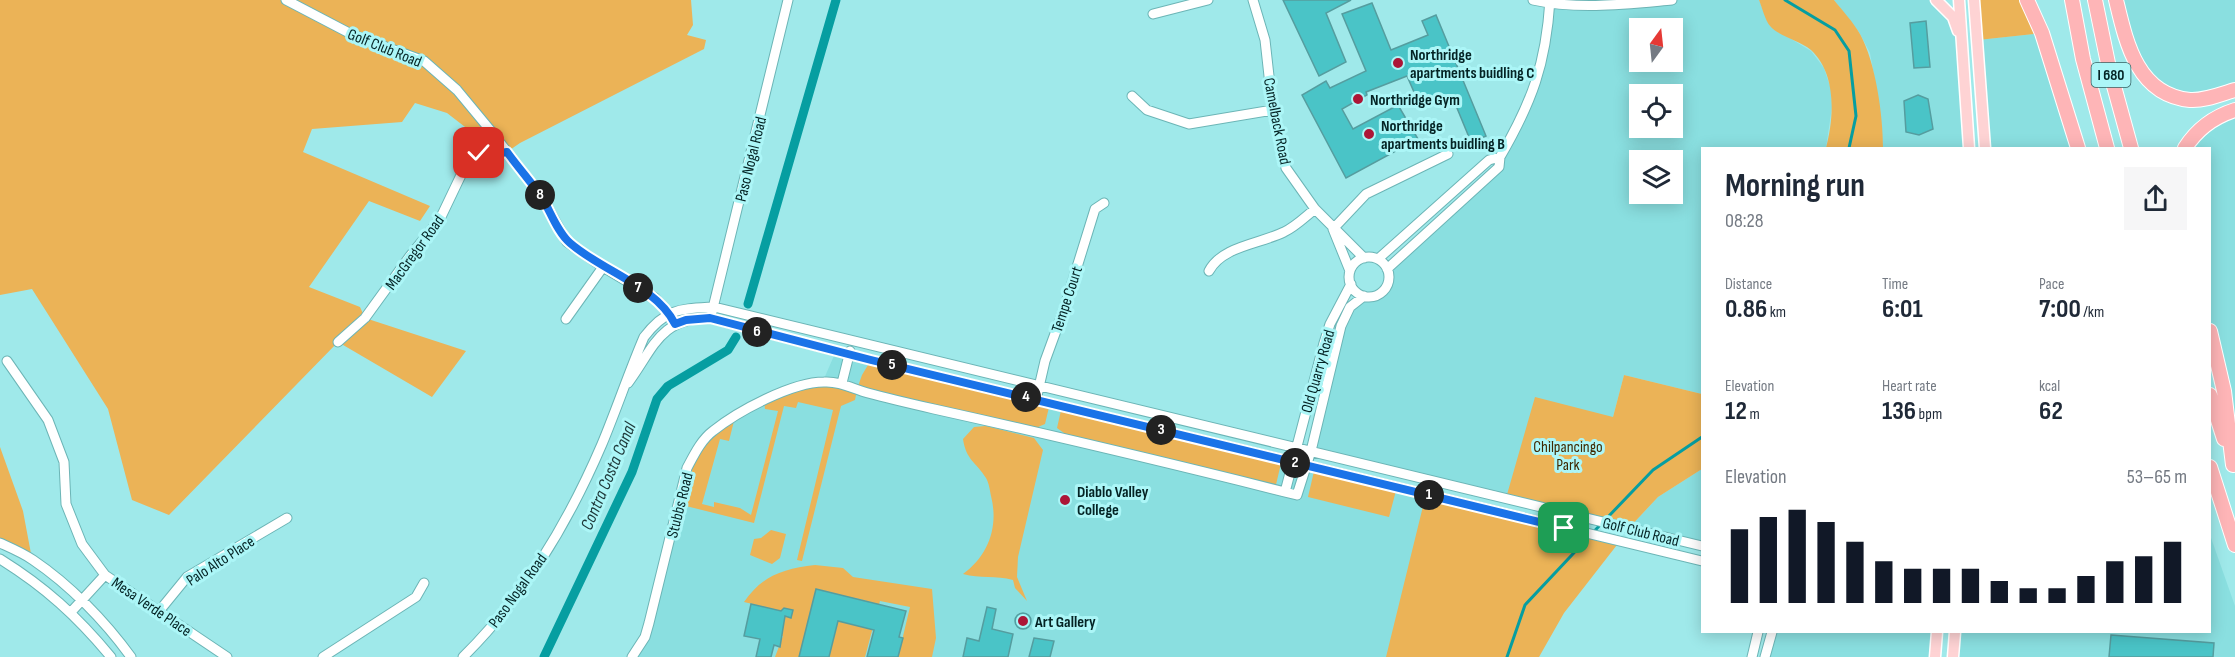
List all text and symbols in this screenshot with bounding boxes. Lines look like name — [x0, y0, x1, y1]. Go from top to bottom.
north arrow — [1629, 18, 1683, 72]
map controls — [1629, 18, 1683, 204]
street label: Golf Club Road — [345, 25, 424, 72]
place label: Northridge apartments buidling C — [1410, 46, 1534, 83]
marker: Northridge apartments buidling C — [1391, 56, 1405, 70]
road number: I 680 — [2092, 63, 2130, 87]
street label: Camelback Road — [1259, 76, 1294, 166]
button: locate — [1629, 84, 1683, 138]
place label: Northridge Gym — [1370, 91, 1460, 110]
marker: Northridge Gym — [1351, 92, 1365, 106]
street label: Paso Nogal Road — [732, 115, 771, 204]
place label: Northridge apartments buidling B — [1381, 117, 1505, 154]
pin — [453, 127, 504, 178]
marker: Northridge apartments buidling B — [1362, 127, 1376, 141]
icon: check — [462, 136, 495, 169]
button: layers — [1629, 150, 1683, 204]
text: Morning run — [1725, 166, 1865, 206]
button: share — [2124, 167, 2187, 230]
pin: 8 — [525, 180, 555, 210]
text: 8 — [536, 185, 544, 204]
text: 08:28 — [1725, 209, 1763, 233]
street label: MacGregor Road — [382, 212, 449, 294]
street label: Tempe Court — [1048, 264, 1087, 335]
pin: 7 — [623, 273, 653, 303]
text: Distance — [1725, 275, 1772, 294]
text: Time — [1882, 275, 1908, 294]
text: Pace — [2039, 275, 2064, 294]
text: 7 — [635, 278, 641, 297]
text: 0.86 — [1725, 294, 1767, 325]
text: 6:01 — [1882, 294, 1923, 325]
text: 7:00 — [2039, 294, 2081, 325]
text: km — [1767, 303, 1786, 322]
text: /km — [2081, 303, 2104, 322]
pin: 6 — [742, 317, 772, 347]
text: 6 — [753, 322, 761, 341]
street label: Old Quarry Road — [1298, 328, 1339, 415]
pin: 5 — [877, 350, 907, 380]
text: 5 — [888, 355, 896, 374]
text: Elevation — [1725, 377, 1774, 396]
text: Heart rate — [1882, 377, 1937, 396]
text: kcal — [2039, 377, 2060, 396]
pin: 4 — [1011, 382, 1041, 412]
text: 4 — [1022, 387, 1030, 406]
text: 12 — [1725, 396, 1747, 427]
text: 136 — [1882, 396, 1916, 427]
text: 62 — [2039, 396, 2063, 427]
text: m — [1747, 405, 1760, 424]
text: bpm — [1916, 405, 1942, 424]
pin: 3 — [1146, 415, 1176, 445]
water label: Contra Costa Canal — [576, 419, 641, 533]
text: 3 — [1157, 420, 1165, 439]
park label: Chilpancingo Park — [1533, 438, 1603, 475]
pin: 2 — [1280, 448, 1310, 478]
text: 2 — [1291, 453, 1299, 472]
text: Elevation — [1725, 465, 1787, 489]
text: 53–65 m — [2127, 465, 2187, 489]
street label: Stubbs Road — [663, 471, 698, 540]
pin: 1 — [1414, 480, 1444, 510]
place label: Diablo Valley College — [1077, 483, 1149, 520]
text: 1 — [1426, 485, 1432, 504]
marker: Diablo Valley College — [1058, 493, 1072, 507]
pin — [1538, 502, 1589, 553]
icon: arrive — [1547, 511, 1580, 544]
street label: Golf Club Road — [1600, 514, 1681, 551]
street label: Palo Alto Place — [183, 532, 258, 590]
street label: Paso Nogal Road — [485, 550, 551, 632]
street label: Mesa Verde Place — [108, 574, 195, 641]
place label: Art Gallery — [1034, 613, 1096, 632]
marker: Art Gallery — [1016, 614, 1030, 628]

